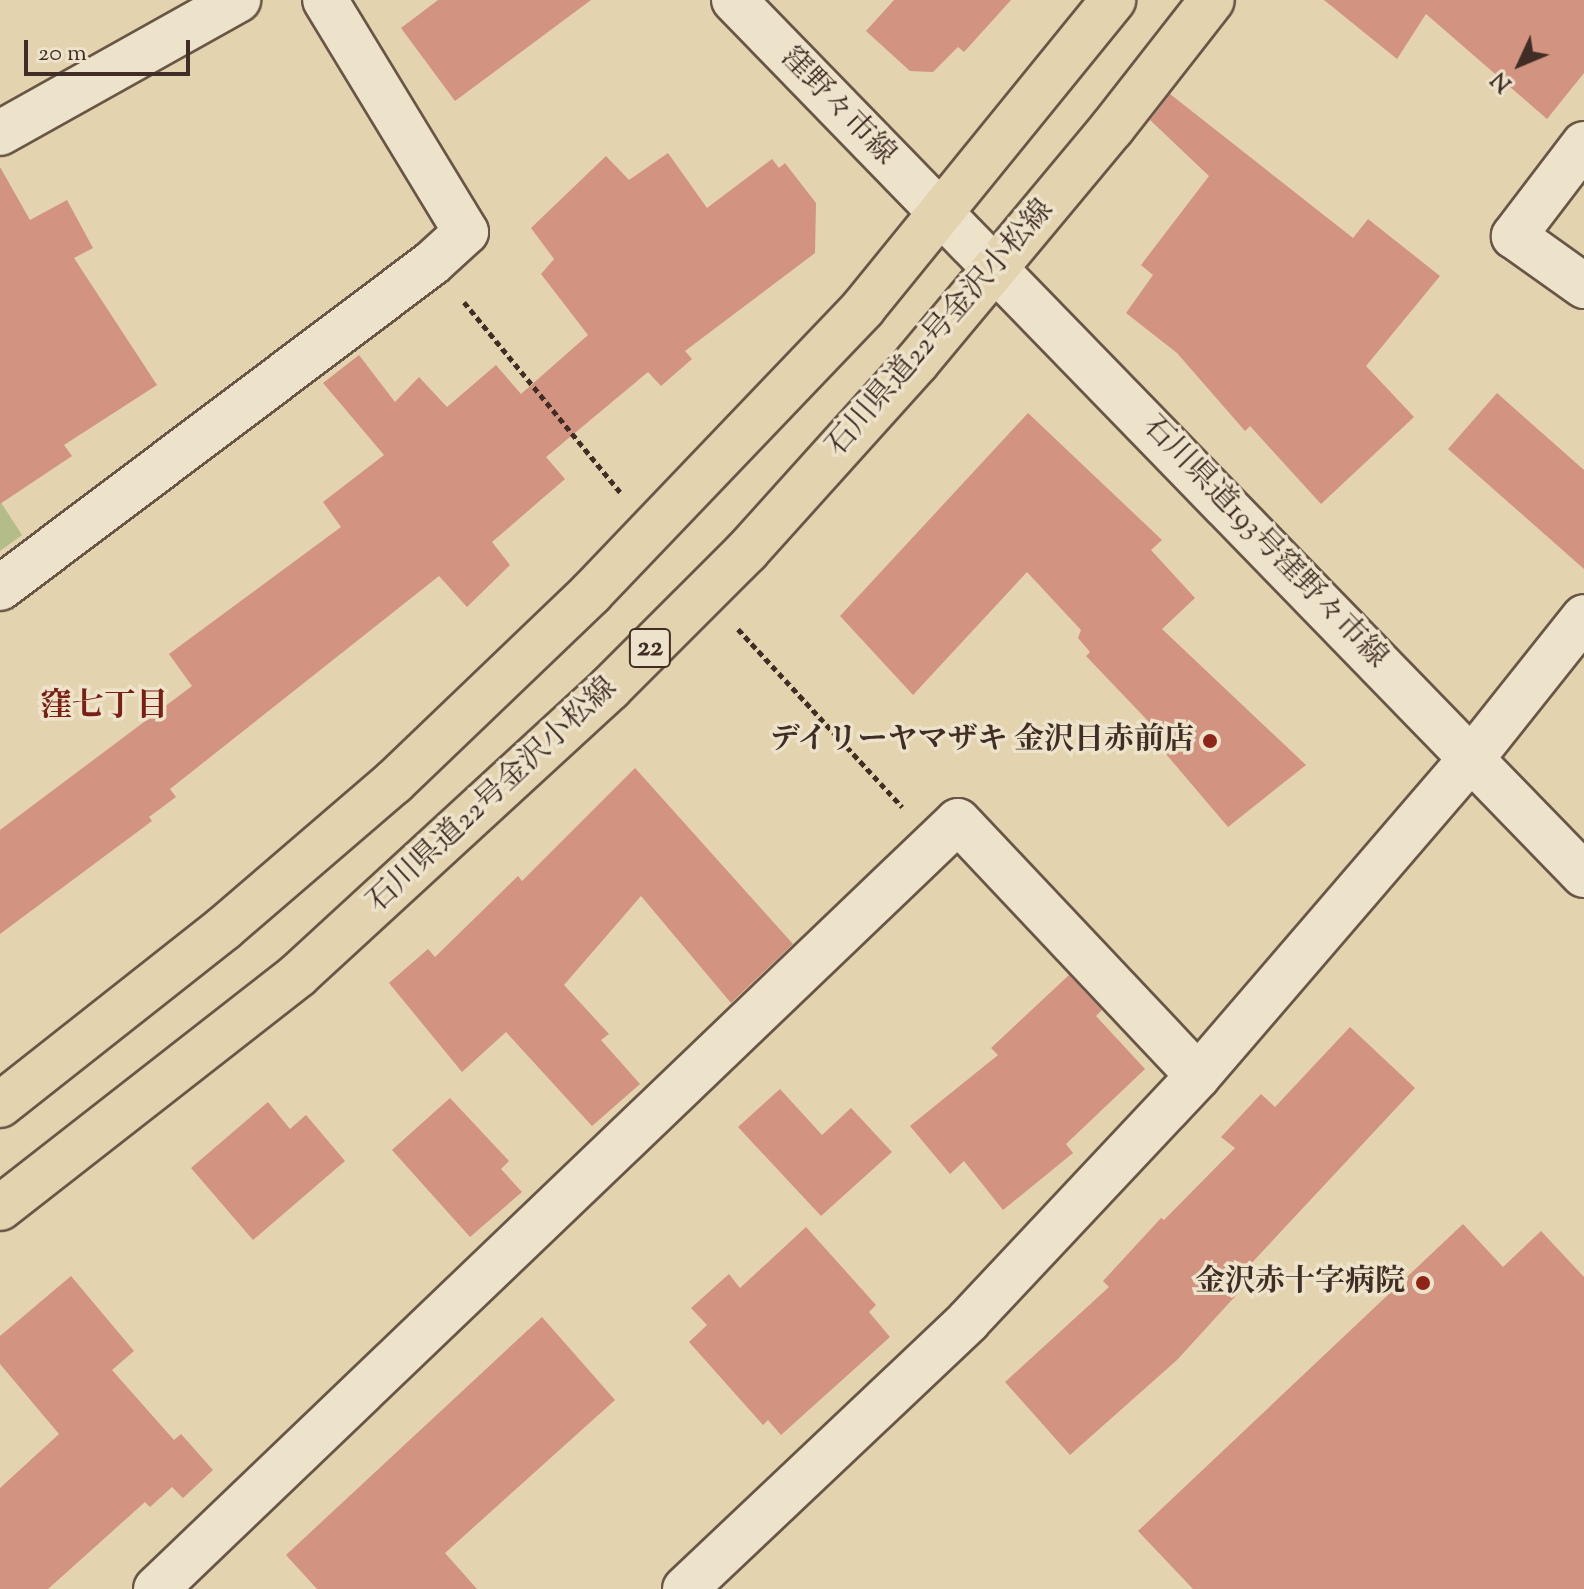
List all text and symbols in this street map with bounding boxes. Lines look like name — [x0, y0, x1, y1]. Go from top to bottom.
scale bar — [28, 24, 194, 74]
north arrow — [1480, 24, 1560, 104]
text: 20 m — [38, 37, 87, 71]
street label: 窪野々市線 — [772, 41, 902, 173]
text: N — [1485, 63, 1520, 98]
street label: 石川県道22号金沢小松線 — [820, 193, 1062, 465]
street label: 石川県道193号窪野々市線 — [1134, 409, 1394, 677]
road number: 22 — [628, 624, 672, 672]
street label: 石川県道22号金沢小松線 — [361, 671, 625, 921]
district label: 窪七丁目 — [40, 688, 168, 726]
place label: デイリーヤマザキ 金沢日赤前店 — [768, 723, 1194, 759]
marker: デイリーヤマザキ 金沢日赤前店 — [1201, 732, 1219, 750]
place label: 金沢赤十字病院 — [1195, 1265, 1405, 1301]
marker: 金沢赤十字病院 — [1412, 1272, 1434, 1294]

